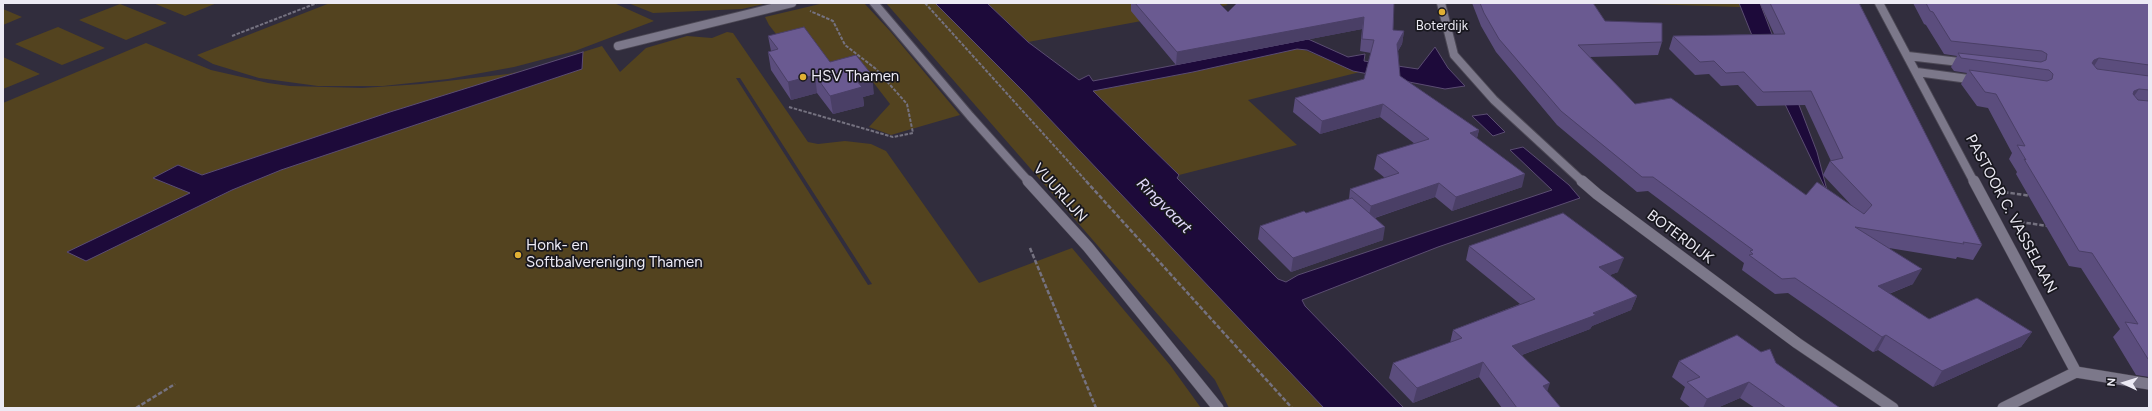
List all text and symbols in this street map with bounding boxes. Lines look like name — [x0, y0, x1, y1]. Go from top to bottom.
marker: Boterdijk — [1437, 7, 1447, 17]
place label: Boterdijk — [1416, 18, 1468, 34]
place label: HSV Thamen — [811, 68, 899, 86]
marker: HSV Thamen — [798, 72, 808, 82]
street label: PASTOOR C. VASSELAAN — [1961, 132, 2061, 296]
street label: VUURLIJN — [1029, 160, 1091, 226]
water label: Ringvaart — [1132, 174, 1196, 238]
street label: BOTERDIJK — [1643, 206, 1717, 268]
place label: Honk- en Softbalvereniging Thamen — [526, 237, 703, 272]
marker: Honk- en Softbalvereniging Thamen — [513, 250, 523, 260]
north arrow — [2104, 363, 2144, 403]
text: N — [2105, 377, 2118, 387]

